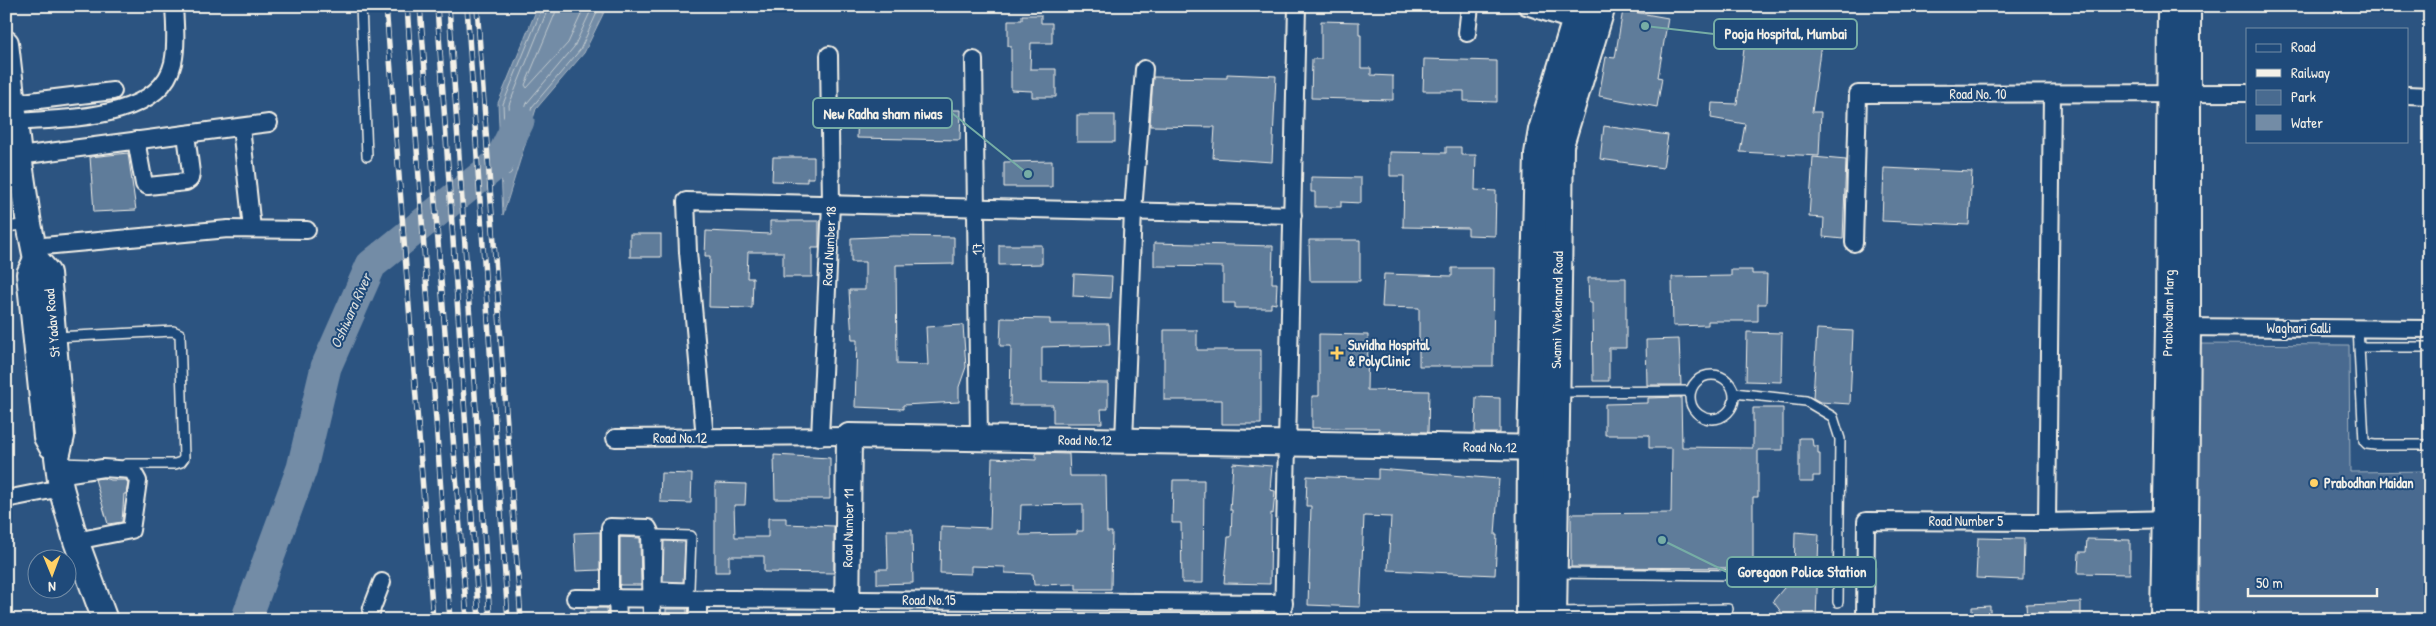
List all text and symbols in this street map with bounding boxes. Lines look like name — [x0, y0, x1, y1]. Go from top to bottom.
callout: Pooja Hospital, Mumbai — [1714, 19, 1857, 49]
text: Pooja Hospital, Mumbai — [1725, 23, 1847, 45]
legend — [2246, 28, 2408, 142]
text: Road — [2291, 36, 2316, 57]
text: Railway — [2291, 62, 2330, 83]
street label: Road No. 10 — [1950, 84, 2006, 103]
text: Park — [2291, 86, 2316, 107]
callout: New Radha sham niwas — [813, 98, 952, 128]
text: New Radha sham niwas — [824, 103, 943, 124]
text: Water — [2291, 112, 2323, 133]
street label: Road Number 18 — [817, 206, 840, 286]
street label: 17 — [967, 243, 986, 255]
street label: Swami Vivekanand Road — [1546, 251, 1567, 369]
water label: Oshiwara River — [325, 268, 377, 351]
street label: Prabhodhan Marg — [2157, 269, 2179, 357]
street label: St Yadav Road — [39, 287, 64, 358]
street label: Waghari Galli — [2267, 318, 2331, 338]
place label: Suvidha Hospital & PolyClinic — [1348, 335, 1430, 372]
marker: Suvidha Hospital & PolyClinic — [1330, 346, 1344, 360]
street label: Road No.12 — [653, 428, 707, 447]
street label: Road No.12 — [1058, 430, 1113, 449]
street label: Road No.12 — [1463, 437, 1518, 456]
place label: Prabodhan Maidan — [2324, 473, 2414, 492]
marker: Prabodhan Maidan — [2308, 477, 2320, 489]
street label: Road Number 11 — [837, 488, 858, 568]
street label: Road Number 5 — [1929, 511, 2003, 530]
north arrow — [28, 548, 78, 598]
callout: Goregaon Police Station — [1727, 557, 1876, 587]
text: Goregaon Police Station — [1738, 561, 1867, 583]
scale bar — [2248, 566, 2377, 598]
text: 50 m — [2256, 572, 2283, 593]
text: N — [48, 578, 56, 597]
street label: Road No.15 — [902, 590, 956, 609]

